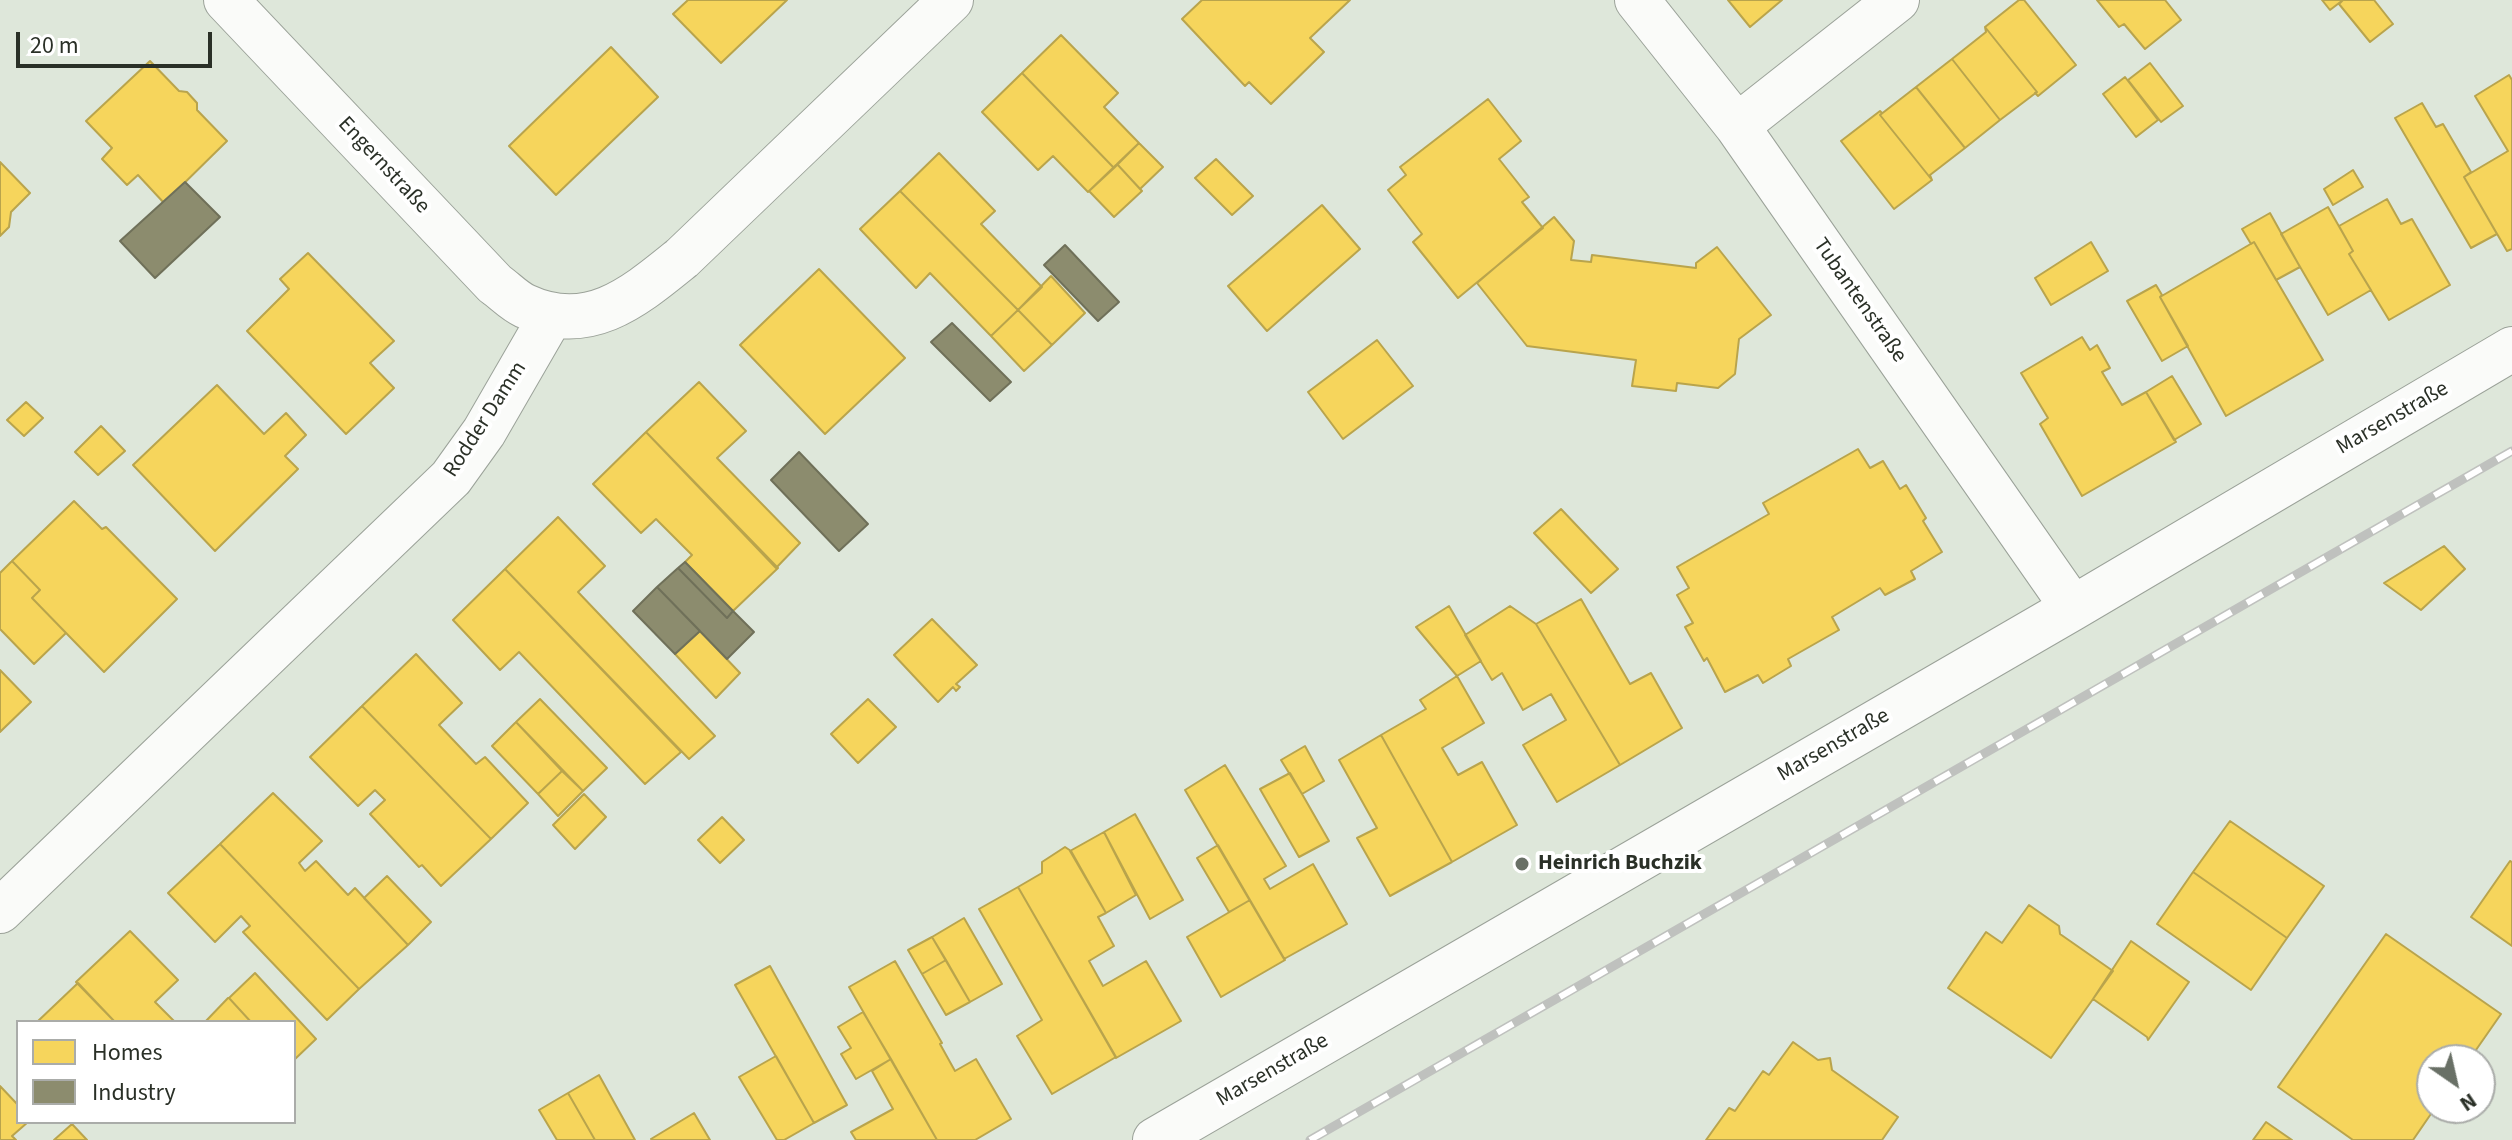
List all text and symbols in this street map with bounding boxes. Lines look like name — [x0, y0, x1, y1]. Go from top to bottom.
scale bar — [20, 16, 216, 66]
text: 20 m — [30, 28, 79, 63]
street label: Engernstraße — [331, 112, 435, 220]
street label: Tubantenstraße — [1806, 234, 1912, 368]
street label: Rodder Damm — [439, 357, 533, 483]
street label: Marsenstraße — [2332, 376, 2454, 462]
street label: Marsenstraße — [1773, 703, 1895, 789]
place label: Heinrich Buchzik — [1538, 851, 1702, 877]
marker: Heinrich Buchzik — [1513, 855, 1531, 873]
legend — [16, 1020, 296, 1124]
street label: Marsenstraße — [1212, 1028, 1334, 1114]
text: Homes — [92, 1035, 163, 1070]
north arrow — [2416, 1044, 2496, 1124]
text: Industry — [92, 1075, 176, 1110]
text: N — [2453, 1085, 2483, 1120]

